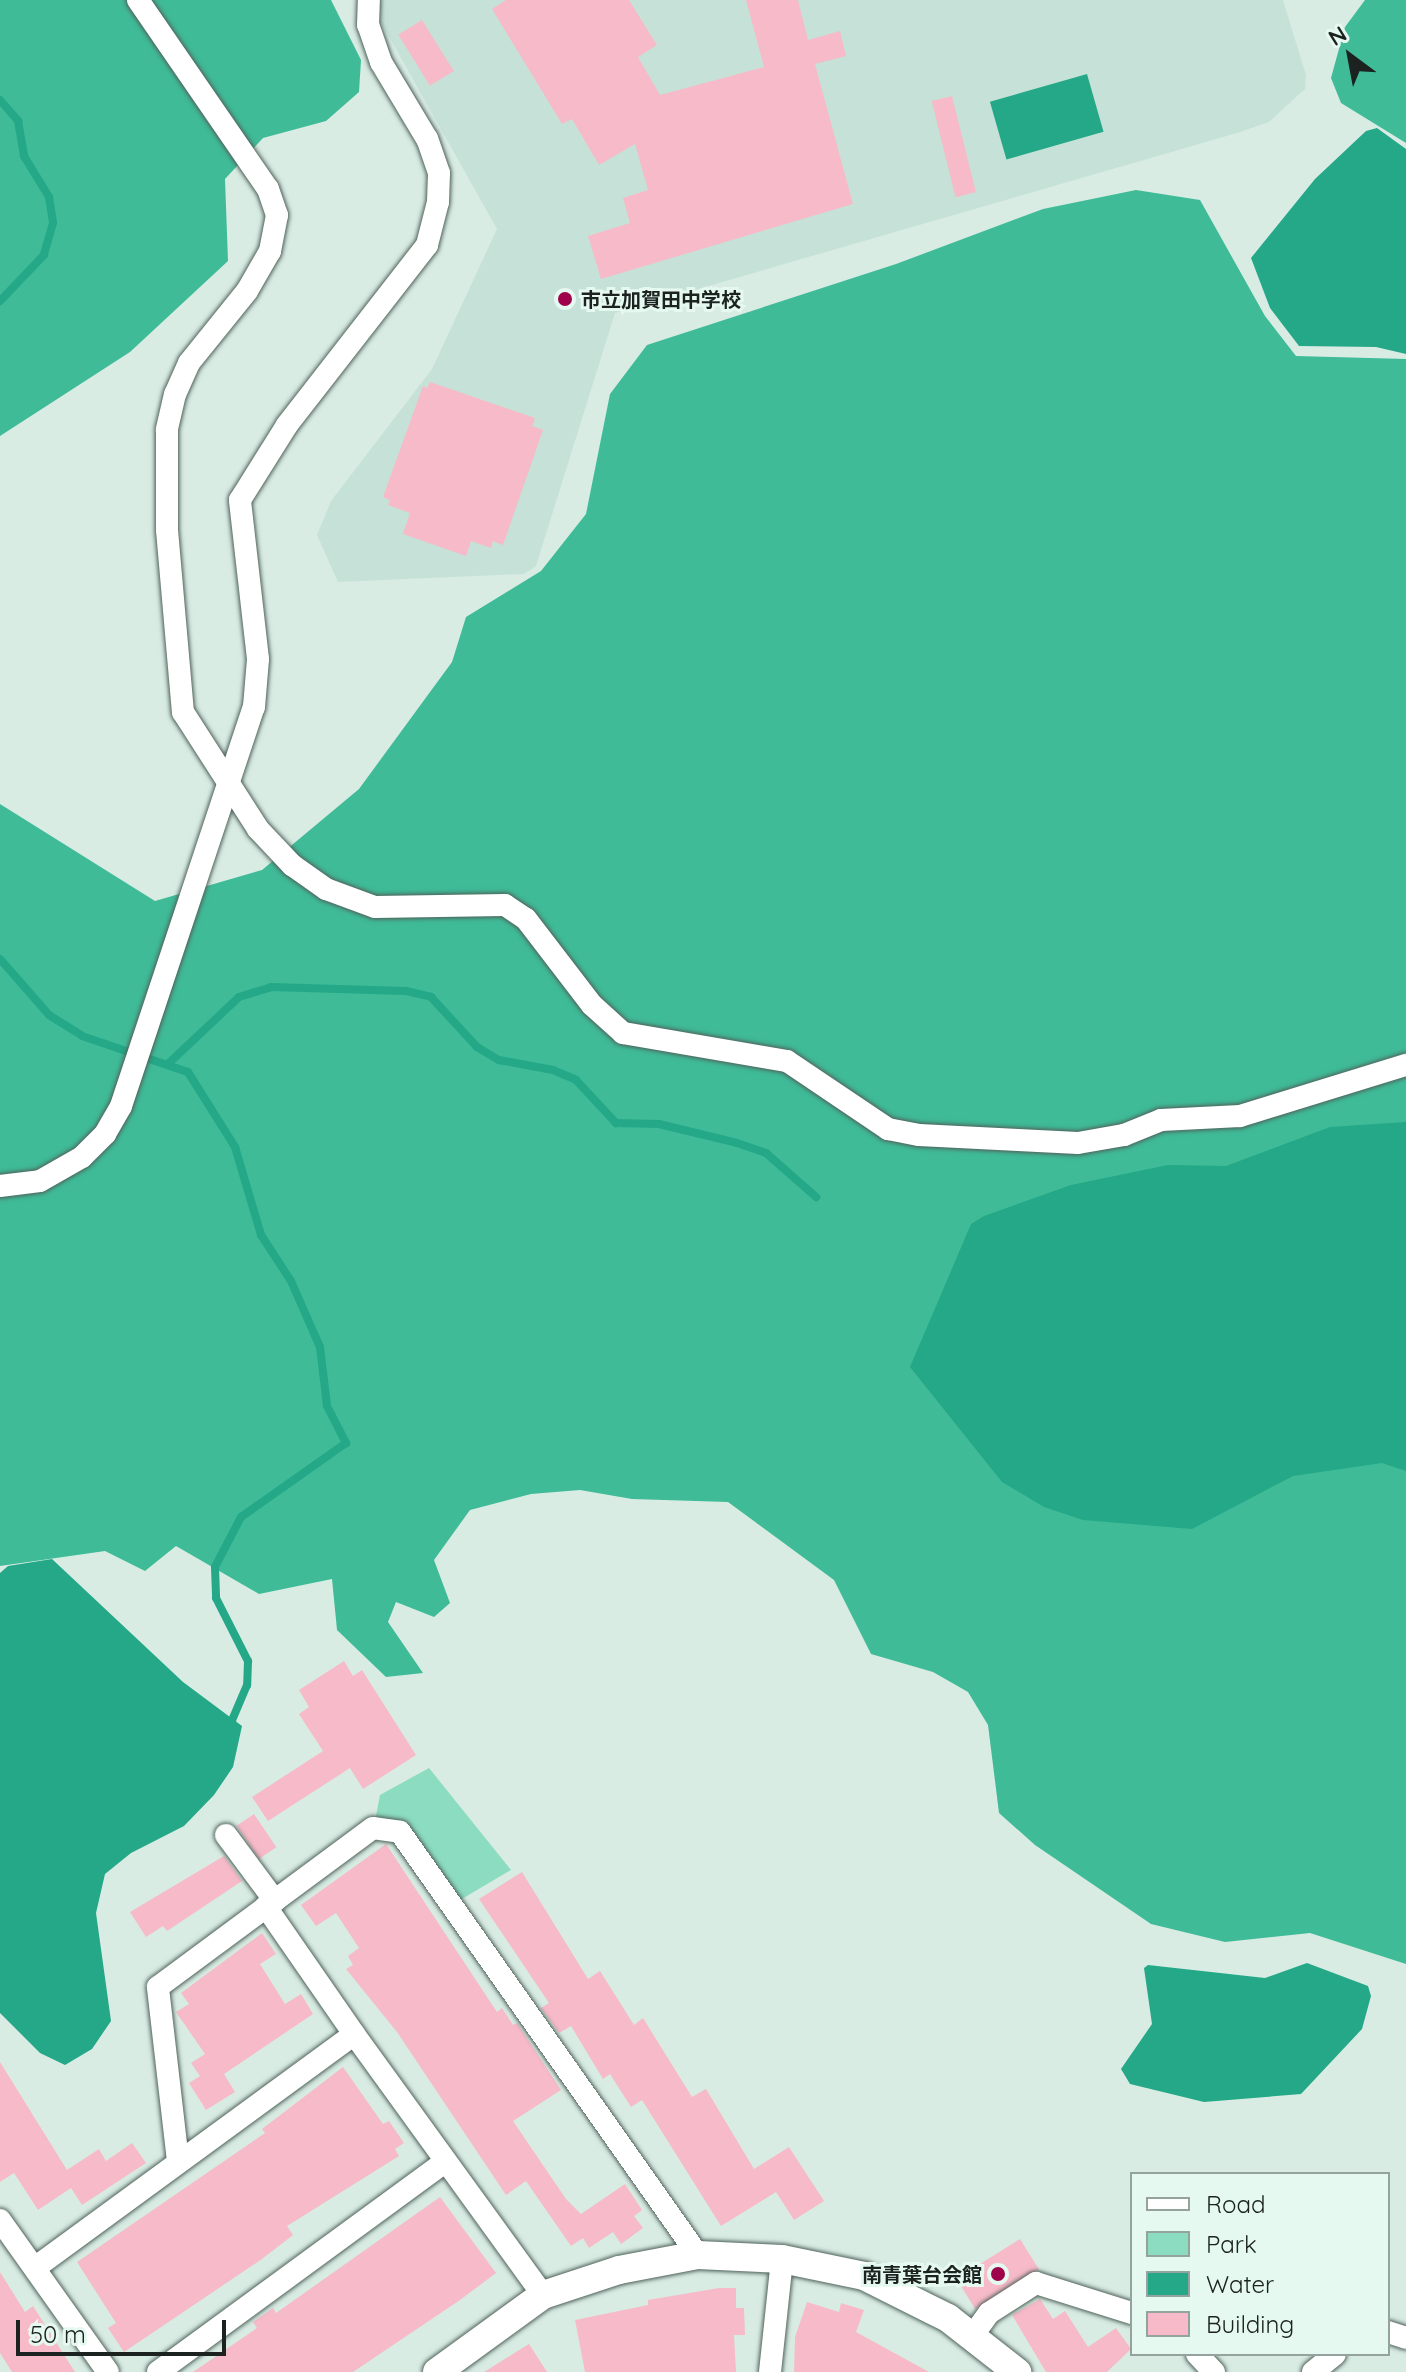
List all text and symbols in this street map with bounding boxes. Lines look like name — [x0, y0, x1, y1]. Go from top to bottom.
north arrow — [1310, 16, 1390, 96]
text: N — [1323, 19, 1352, 52]
place label: 市立加賀田中学校 — [581, 287, 741, 311]
marker: 市立加賀田中学校 — [556, 290, 574, 308]
legend — [1130, 2172, 1390, 2356]
text: Road — [1206, 2189, 1266, 2219]
text: Park — [1206, 2229, 1257, 2259]
place label: 南青葉台会館 — [862, 2262, 982, 2286]
marker: 南青葉台会館 — [989, 2265, 1007, 2283]
text: Water — [1206, 2269, 1274, 2299]
scale bar — [20, 2304, 230, 2354]
text: Building — [1206, 2309, 1294, 2339]
text: 50 m — [30, 2319, 86, 2349]

